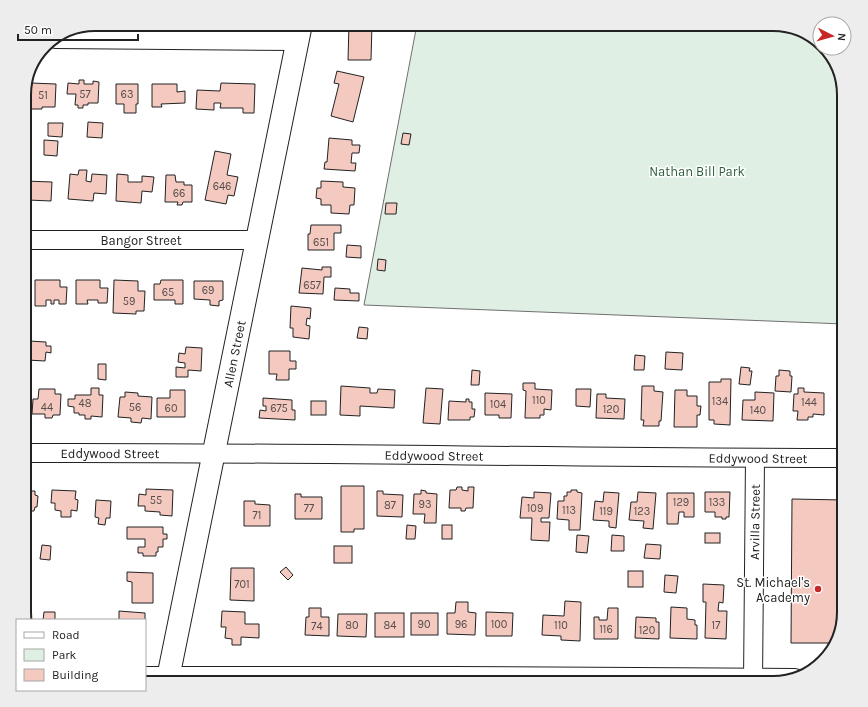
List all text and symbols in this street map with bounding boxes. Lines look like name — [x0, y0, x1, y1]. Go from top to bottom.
scale bar — [18, 16, 138, 42]
north arrow — [812, 16, 852, 56]
text: 50 m — [24, 23, 52, 37]
text: N — [835, 32, 848, 42]
house number: 57 — [79, 88, 91, 101]
house number: 63 — [121, 88, 133, 101]
house number: 51 — [38, 89, 48, 102]
park label: Nathan Bill Park — [649, 164, 745, 179]
house number: 646 — [213, 180, 231, 193]
house number: 66 — [173, 187, 185, 200]
street label: Bangor Street — [100, 233, 182, 248]
house number: 651 — [313, 236, 329, 249]
house number: 657 — [303, 279, 321, 292]
house number: 69 — [202, 284, 214, 297]
house number: 65 — [162, 286, 174, 299]
house number: 59 — [123, 295, 135, 308]
street label: Allen Street — [220, 319, 249, 389]
house number: 110 — [532, 394, 546, 407]
house number: 134 — [712, 395, 728, 408]
house number: 144 — [801, 396, 817, 409]
house number: 48 — [79, 397, 92, 410]
house number: 104 — [490, 398, 506, 411]
house number: 44 — [41, 401, 53, 414]
house number: 56 — [129, 401, 141, 414]
house number: 60 — [165, 402, 177, 415]
house number: 675 — [270, 402, 288, 415]
house number: 120 — [603, 403, 619, 416]
house number: 140 — [750, 404, 766, 417]
street label: Eddywood Street — [60, 446, 160, 461]
street label: Eddywood Street — [384, 448, 484, 464]
street label: Eddywood Street — [708, 451, 808, 466]
street label: Arvilla Street — [747, 484, 763, 560]
house number: 55 — [150, 494, 162, 507]
house number: 129 — [673, 496, 689, 509]
house number: 133 — [709, 496, 725, 509]
house number: 93 — [419, 498, 431, 511]
house number: 87 — [384, 499, 396, 512]
house number: 77 — [304, 502, 314, 515]
house number: 109 — [527, 502, 543, 515]
house number: 113 — [562, 504, 576, 517]
house number: 119 — [599, 505, 613, 518]
house number: 123 — [634, 505, 650, 518]
house number: 71 — [253, 509, 261, 522]
place label: St. Michael's Academy — [736, 575, 810, 605]
house number: 701 — [234, 578, 250, 591]
marker: St. Michael's Academy — [813, 584, 823, 594]
house number: 90 — [418, 618, 430, 631]
house number: 96 — [455, 618, 467, 631]
house number: 100 — [491, 618, 507, 631]
legend — [16, 619, 146, 691]
house number: 80 — [345, 619, 359, 632]
house number: 84 — [384, 619, 396, 632]
house number: 110 — [554, 619, 568, 632]
house number: 17 — [712, 619, 720, 632]
house number: 74 — [311, 620, 323, 633]
house number: 116 — [599, 623, 613, 636]
house number: 120 — [639, 624, 655, 637]
text: Road — [52, 628, 80, 642]
text: Park — [52, 648, 77, 662]
text: Building — [52, 668, 99, 682]

